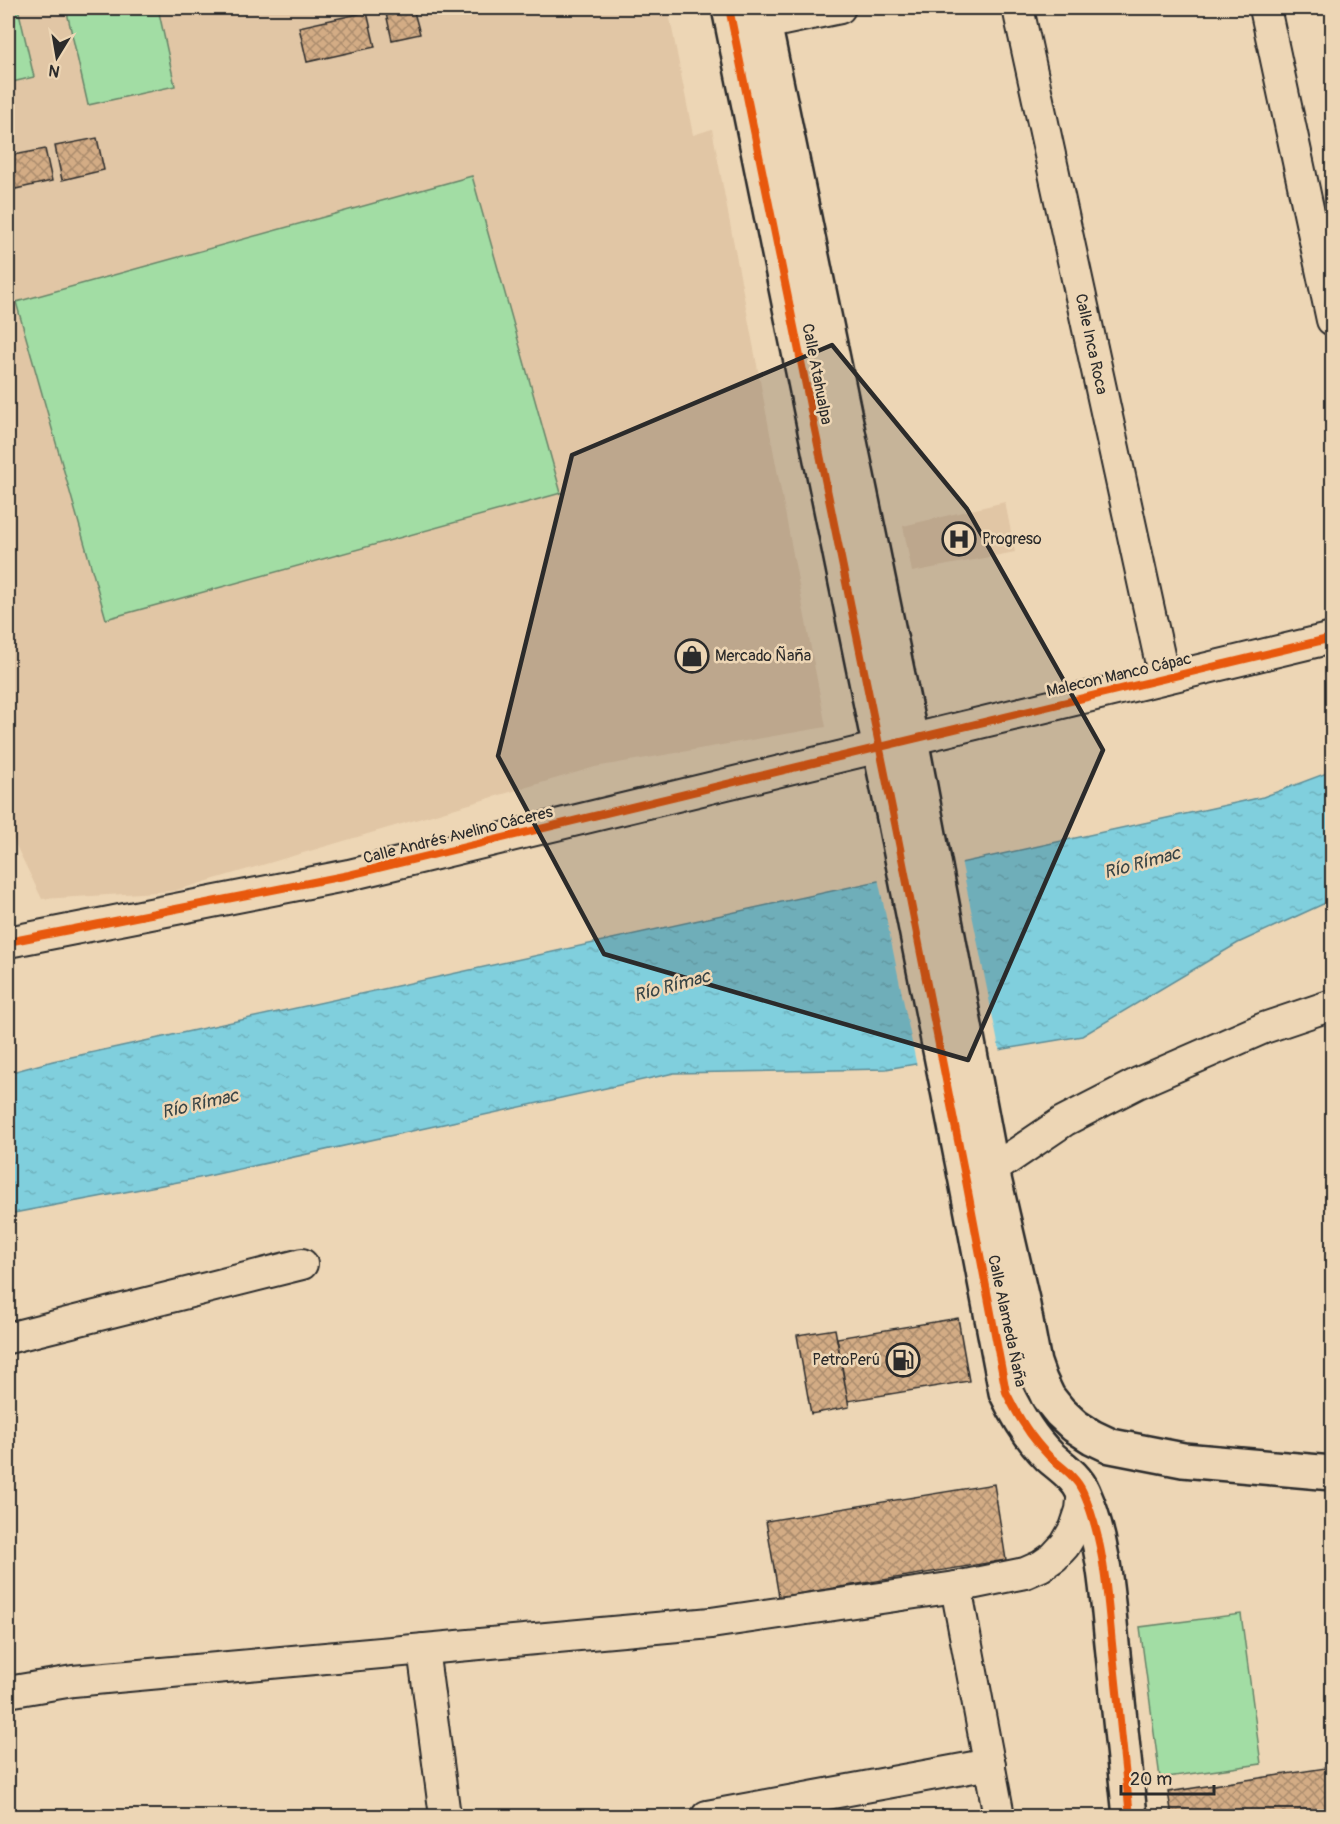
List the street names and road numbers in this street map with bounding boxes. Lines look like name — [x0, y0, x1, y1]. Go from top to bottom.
street label: Calle Inca Roca — [1071, 292, 1112, 396]
street label: Calle Atahualpa — [797, 322, 837, 426]
street label: Malecon Manco Cápac — [1045, 649, 1193, 701]
street label: Calle Andrés Avelino Cáceres — [361, 802, 555, 868]
street label: Calle Alameda Ñaña — [983, 1253, 1031, 1389]

